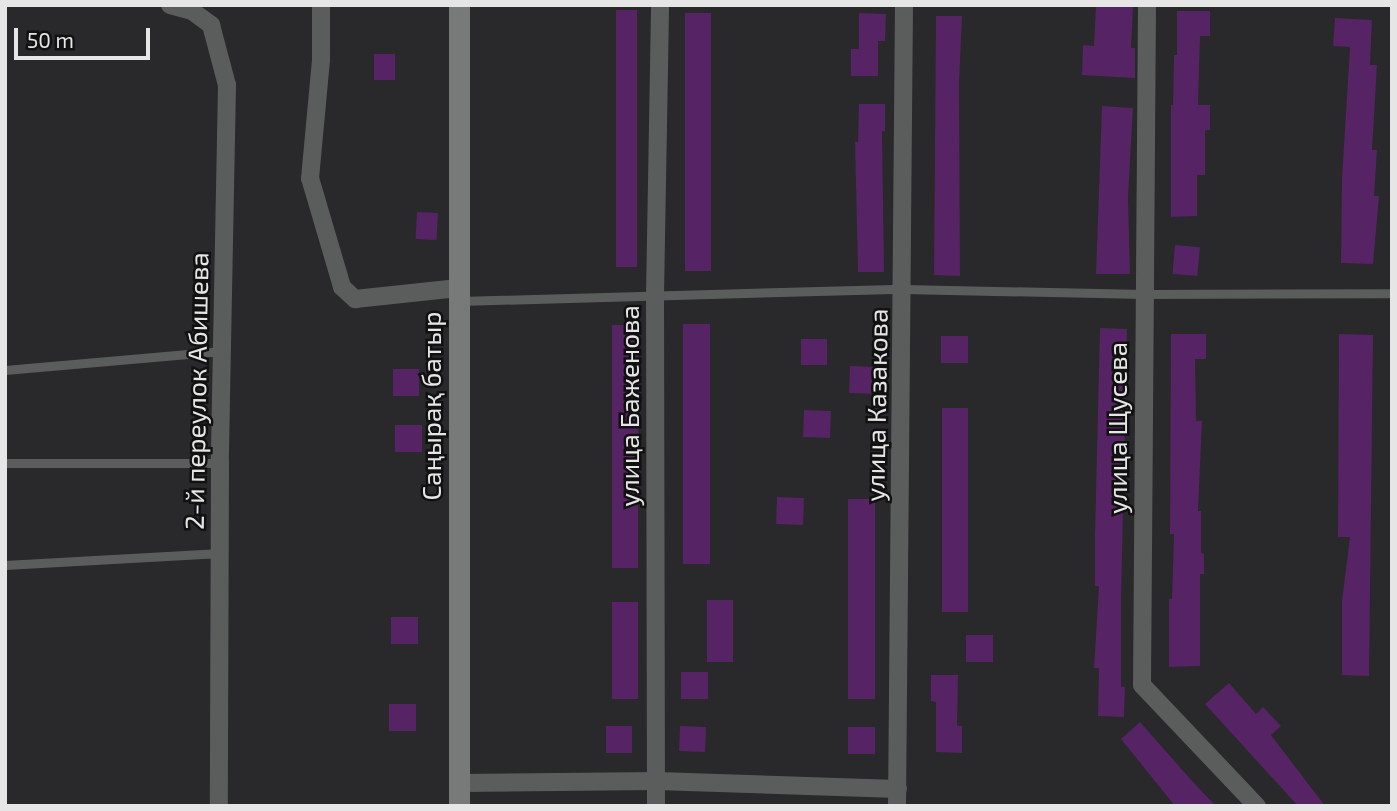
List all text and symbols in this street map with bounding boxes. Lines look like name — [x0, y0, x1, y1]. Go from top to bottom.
scale bar — [18, 14, 154, 58]
text: 50 m — [27, 27, 74, 52]
street label: 2-й переулок Абишева — [178, 252, 214, 530]
street label: улица Баженова — [613, 305, 645, 507]
street label: улица Казакова — [859, 308, 893, 502]
street label: Саңырақ батыр — [415, 312, 447, 500]
street label: улица Щусева — [1101, 342, 1133, 514]

